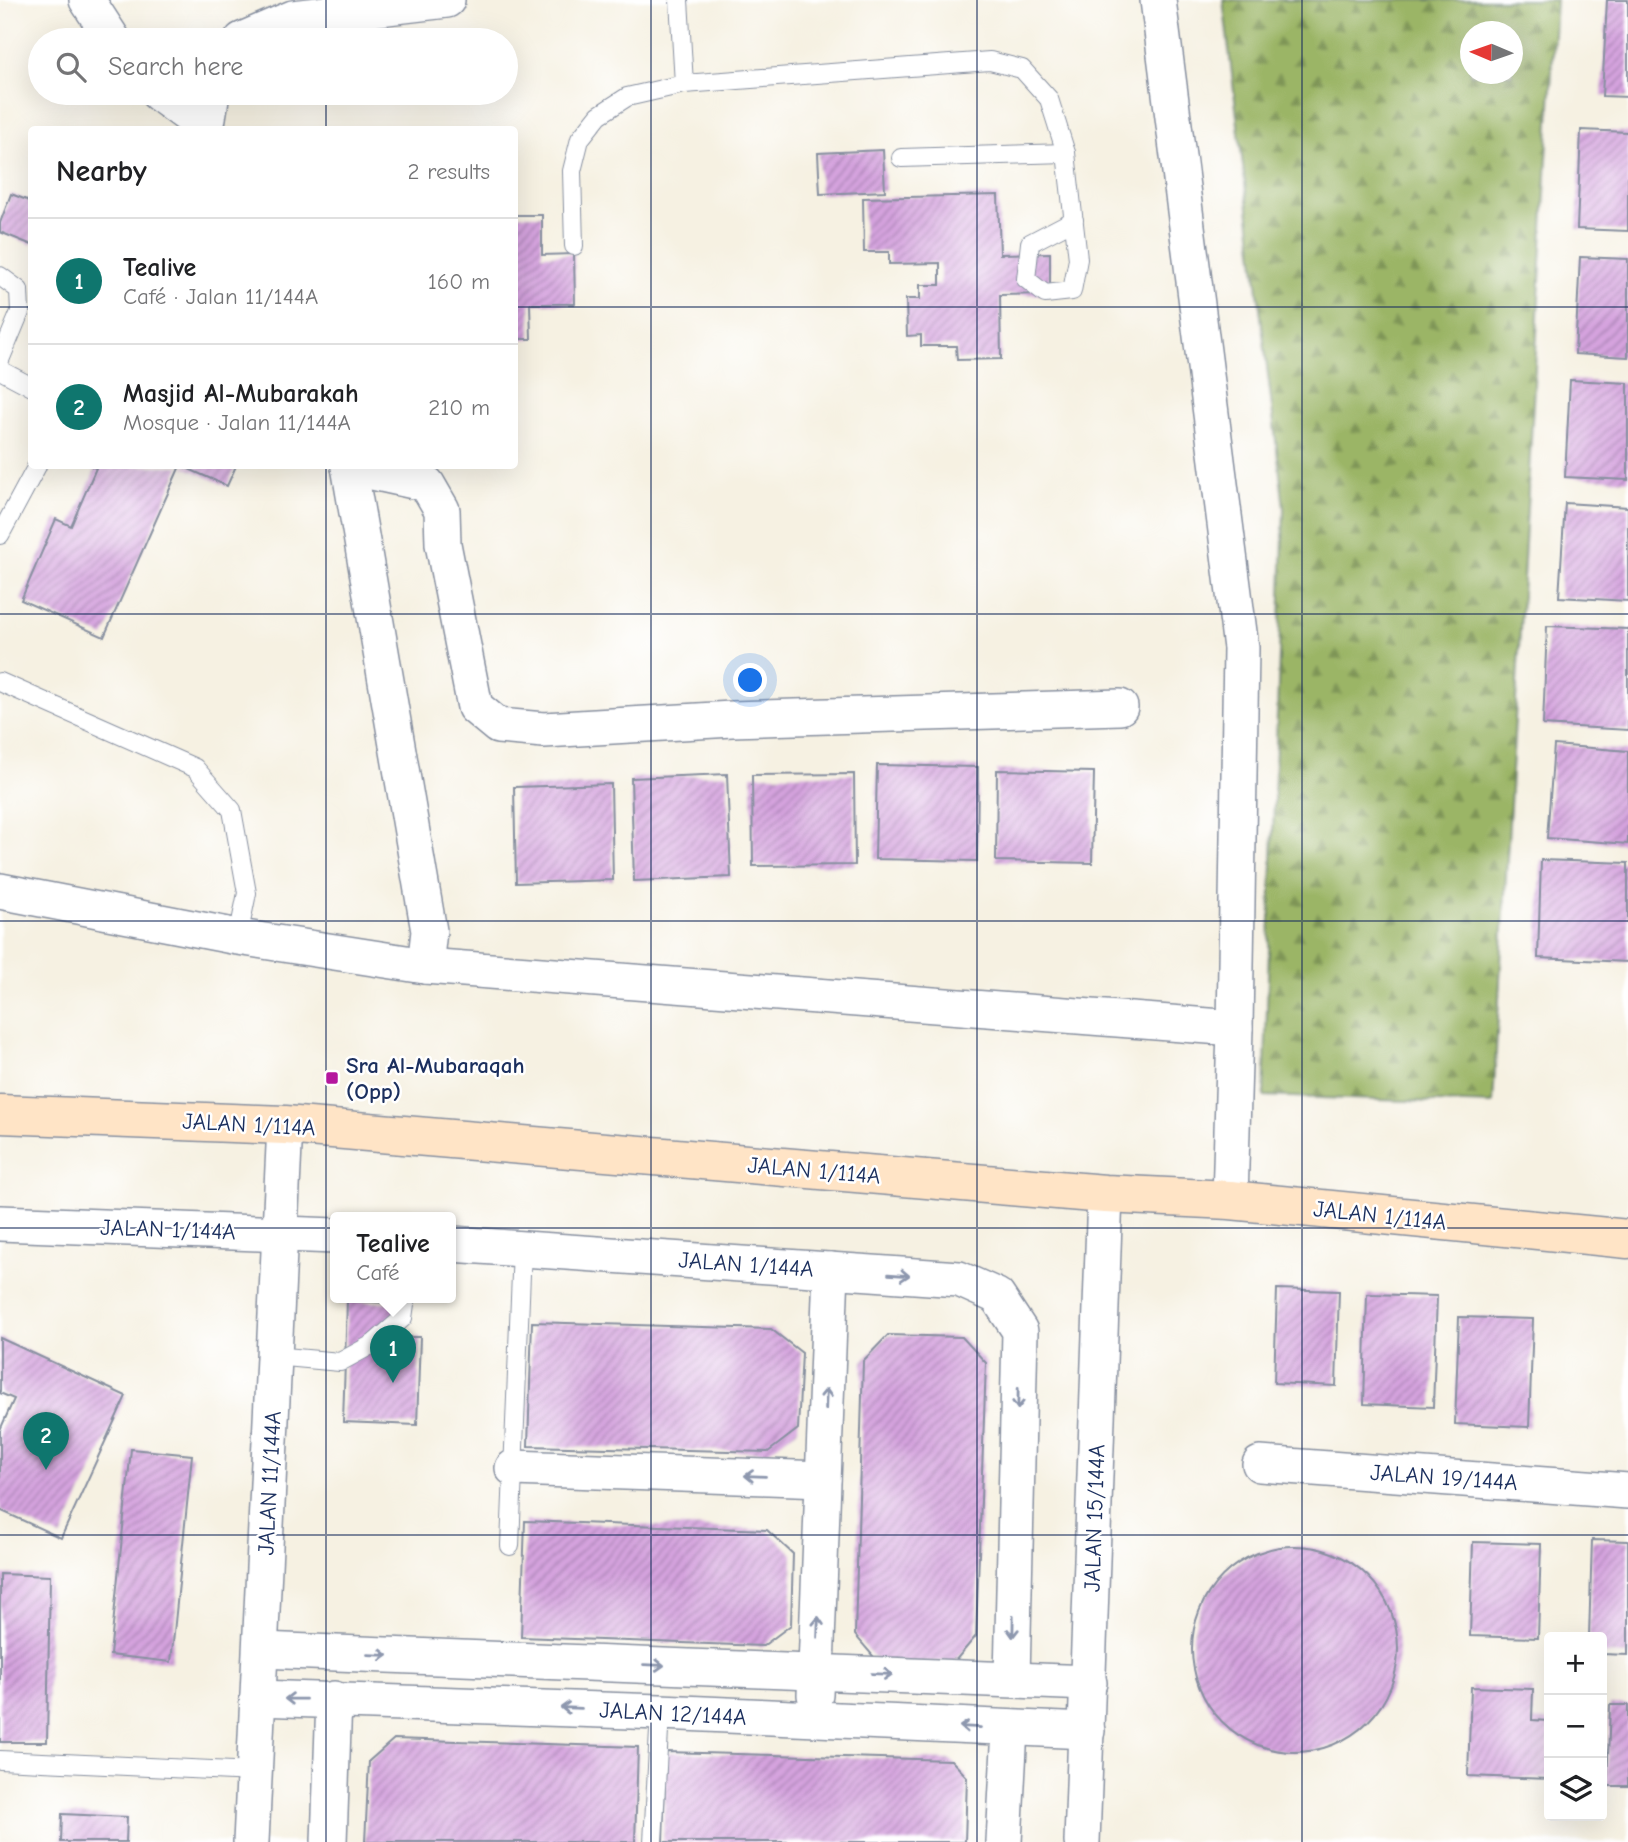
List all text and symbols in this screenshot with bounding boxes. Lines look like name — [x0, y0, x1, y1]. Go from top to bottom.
north arrow — [1460, 21, 1523, 84]
search box — [28, 28, 518, 105]
icon: search — [52, 48, 90, 86]
text: Search here — [108, 52, 243, 82]
text: Nearby — [56, 154, 147, 189]
text: 2 results — [408, 158, 490, 185]
text: Tealive — [123, 253, 196, 283]
text: 1 — [74, 268, 84, 295]
text: 160 m — [428, 268, 490, 295]
text: Café · Jalan 11/144A — [123, 283, 318, 310]
text: Masjid Al-Mubarakah — [123, 379, 359, 409]
text: 2 — [73, 394, 85, 421]
text: 210 m — [428, 394, 490, 421]
text: Mosque · Jalan 11/144A — [123, 409, 351, 436]
your location — [733, 663, 767, 697]
place label: Sra Al-Mubaraqah (Opp) — [346, 1052, 525, 1105]
marker: Sra Al-Mubaraqah (Opp) — [324, 1070, 340, 1086]
street label: JALAN 1/114A — [182, 1108, 316, 1141]
street label: JALAN 1/114A — [746, 1151, 882, 1190]
street label: JALAN 1/114A — [1312, 1195, 1448, 1236]
popup — [330, 1212, 456, 1303]
street label: JALAN 1/144A — [100, 1214, 236, 1245]
text: Tealive — [356, 1229, 430, 1259]
street label: JALAN 1/144A — [677, 1246, 814, 1283]
text: Café — [356, 1259, 400, 1286]
one-way arrow — [887, 1269, 910, 1282]
pin: 1 — [370, 1325, 416, 1383]
one-way arrow — [1012, 1387, 1025, 1410]
one-way arrow — [820, 1388, 833, 1411]
street label: JALAN 11/144A — [252, 1410, 287, 1556]
pin: 2 — [23, 1412, 69, 1470]
street label: JALAN 15/144A — [1078, 1444, 1111, 1592]
street label: JALAN 19/144A — [1369, 1459, 1519, 1496]
one-way arrow — [744, 1470, 767, 1483]
one-way arrow — [1006, 1615, 1020, 1638]
one-way arrow — [811, 1616, 824, 1639]
map controls — [1544, 1632, 1607, 1821]
button: + — [1544, 1632, 1607, 1695]
one-way arrow — [366, 1648, 389, 1661]
one-way arrow — [643, 1659, 666, 1672]
one-way arrow — [870, 1667, 893, 1680]
one-way arrow — [284, 1692, 307, 1706]
button: − — [1544, 1695, 1607, 1758]
street label: JALAN 12/144A — [599, 1696, 747, 1731]
one-way arrow — [560, 1702, 583, 1715]
one-way arrow — [958, 1721, 981, 1734]
button: layers — [1544, 1758, 1607, 1821]

